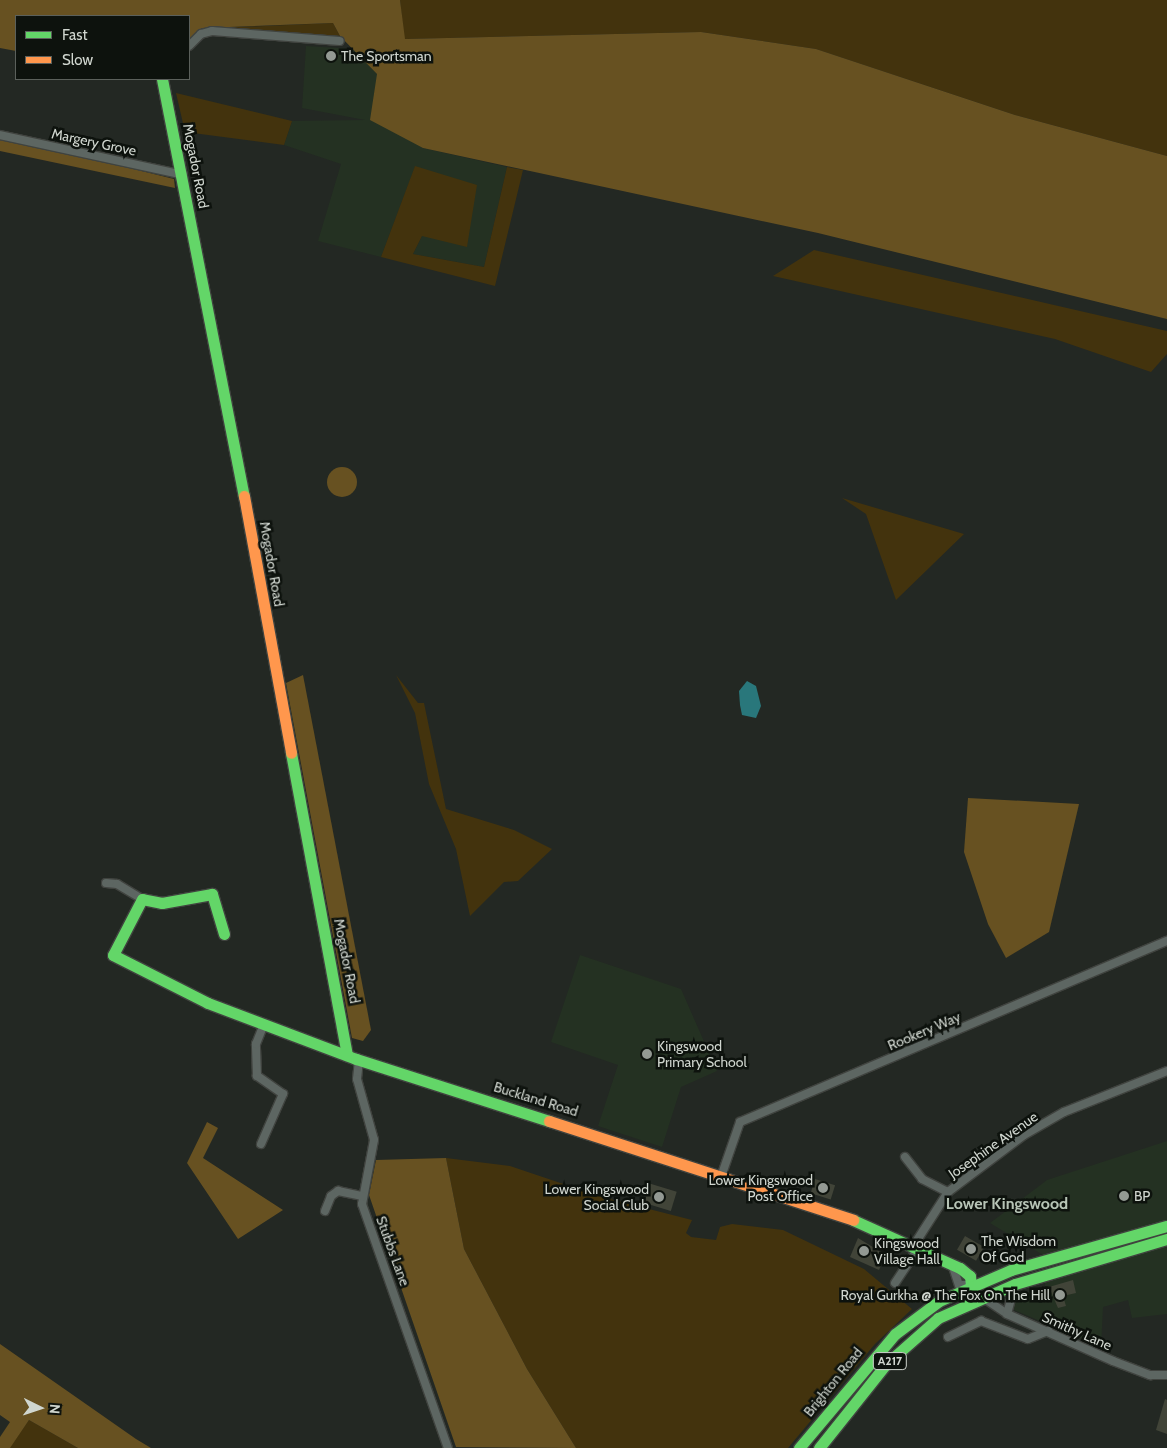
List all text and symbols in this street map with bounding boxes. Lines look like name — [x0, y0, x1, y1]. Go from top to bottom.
legend — [15, 15, 190, 80]
text: Fast — [62, 26, 87, 44]
place label: The Sportsman — [341, 48, 432, 64]
marker: The Sportsman — [325, 50, 337, 62]
text: Slow — [62, 51, 93, 69]
street label: Mogador Road — [180, 122, 212, 210]
street label: Margery Grove — [50, 125, 138, 159]
street label: Mogador Road — [256, 520, 288, 608]
street label: Mogador Road — [331, 917, 363, 1005]
street label: Rookery Way — [885, 1008, 963, 1054]
place label: Kingswood Primary School — [657, 1038, 747, 1070]
marker: Kingswood Primary School — [641, 1048, 653, 1060]
street label: Buckland Road — [492, 1078, 580, 1120]
street label: Josephine Avenue — [945, 1108, 1041, 1182]
place label: Lower Kingswood Post Office — [709, 1172, 813, 1204]
place label: Lower Kingswood Social Club — [545, 1181, 649, 1214]
marker: Lower Kingswood Post Office — [817, 1182, 829, 1194]
place label: BP — [1134, 1188, 1150, 1204]
marker: BP — [1118, 1190, 1130, 1202]
marker: Lower Kingswood Social Club — [653, 1191, 665, 1203]
district label: Lower Kingswood — [946, 1194, 1068, 1214]
street label: Stubbs Lane — [373, 1214, 413, 1288]
place label: The Wisdom Of God — [981, 1233, 1056, 1266]
place label: Kingswood Village Hall — [874, 1235, 940, 1268]
marker: The Wisdom Of God — [965, 1243, 977, 1255]
marker: Kingswood Village Hall — [858, 1245, 870, 1257]
place label: Royal Gurkha @ The Fox On The Hill — [841, 1287, 1050, 1303]
marker: Royal Gurkha @ The Fox On The Hill — [1054, 1289, 1066, 1301]
street label: Smithy Lane — [1040, 1308, 1114, 1354]
street label: Brighton Road — [800, 1344, 866, 1420]
road number: A217 — [872, 1352, 908, 1370]
north arrow — [15, 1383, 65, 1433]
text: N — [46, 1403, 64, 1415]

